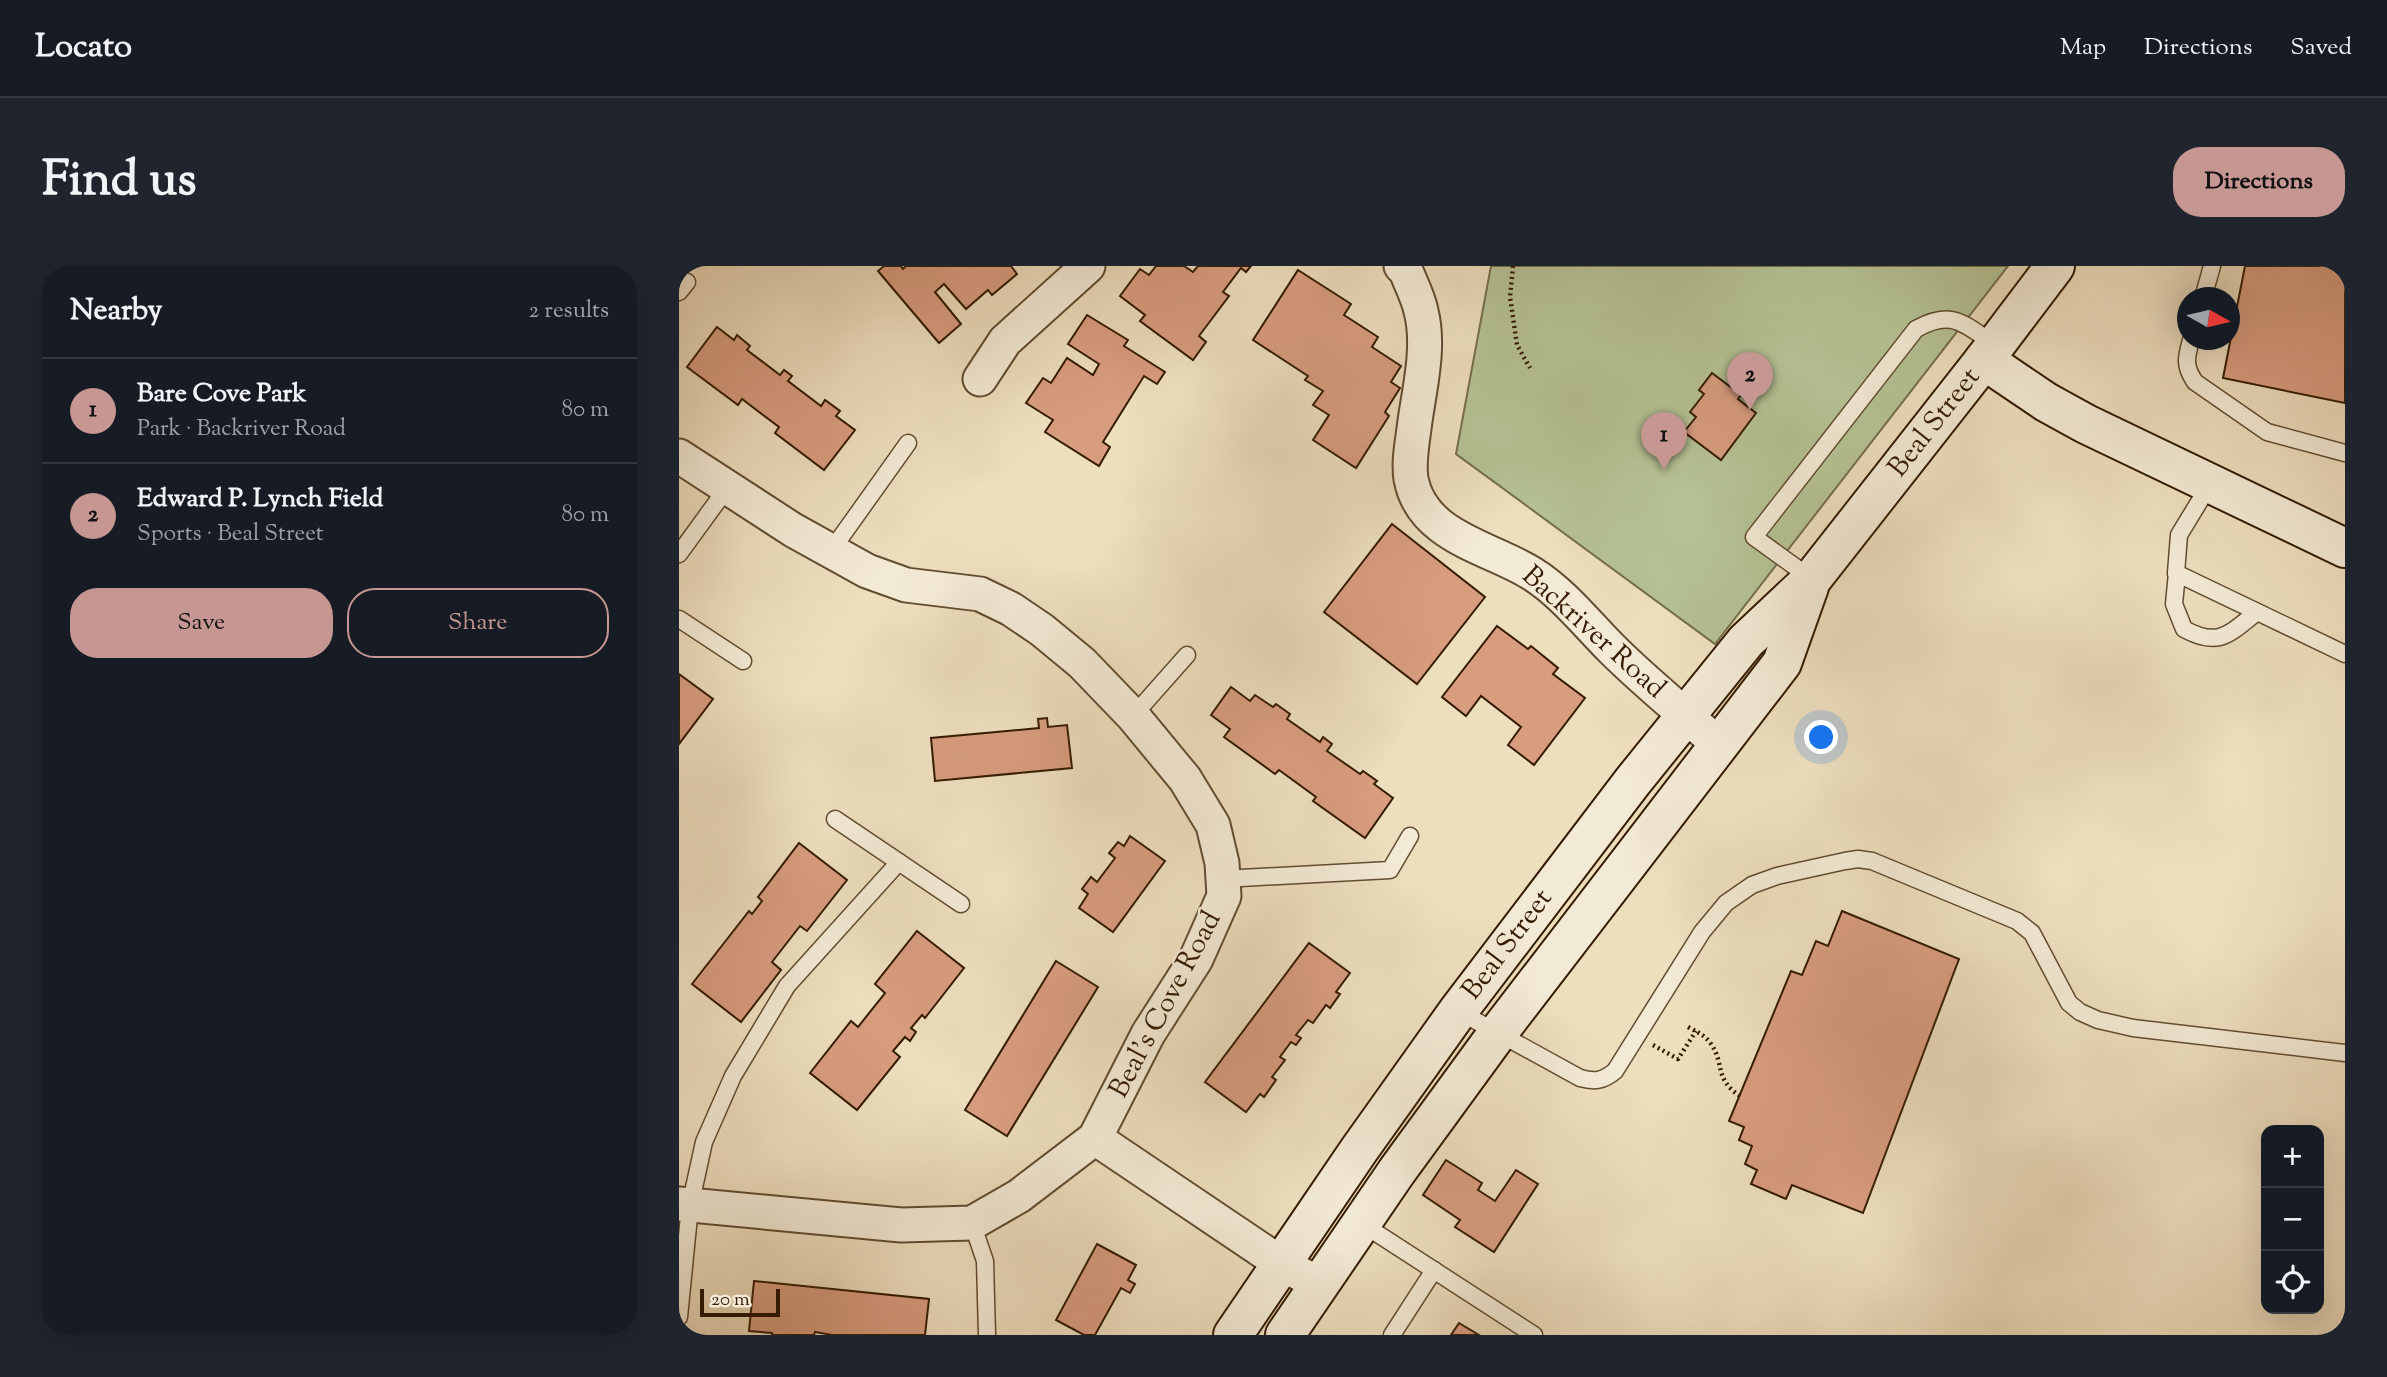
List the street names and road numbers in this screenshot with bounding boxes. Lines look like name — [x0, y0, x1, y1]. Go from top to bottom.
street label: Beal Street — [1879, 359, 1991, 486]
street label: Backriver Road — [1512, 557, 1674, 709]
street label: Beal Street — [1453, 881, 1563, 1009]
street label: Beal's Cove Road — [1100, 904, 1232, 1106]

